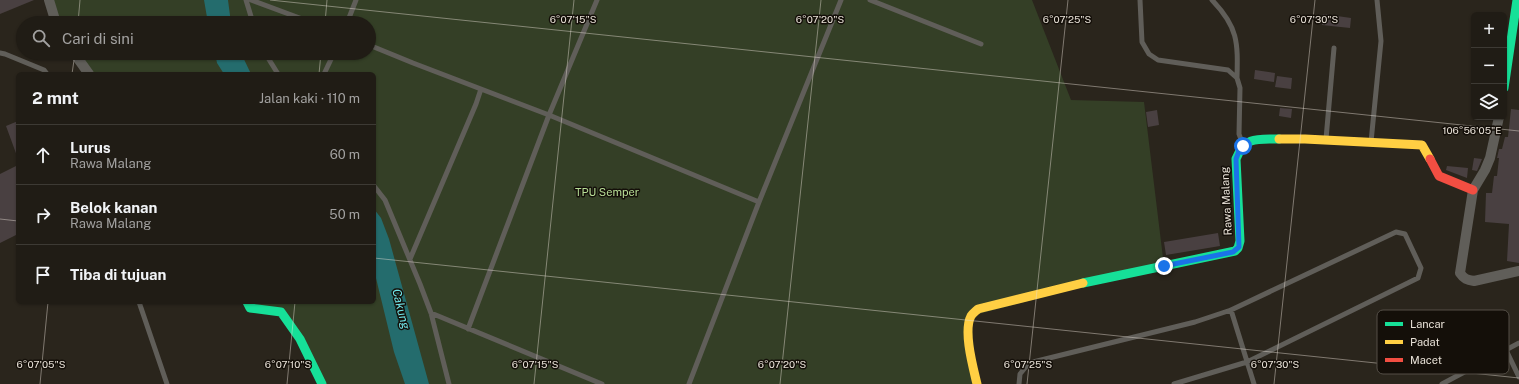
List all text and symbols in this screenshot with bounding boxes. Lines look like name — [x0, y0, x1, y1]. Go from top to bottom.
map controls — [1471, 12, 1507, 120]
button: + — [1471, 12, 1507, 48]
text: 6°07'15"S — [550, 13, 597, 25]
text: 6°07'20"S — [796, 13, 844, 25]
text: 6°07'25"S — [1043, 13, 1092, 25]
text: 6°07'30"S — [1290, 13, 1339, 25]
search box — [16, 16, 376, 60]
icon: search — [30, 27, 52, 49]
text: Cari di sini — [62, 30, 134, 47]
button: − — [1471, 48, 1507, 84]
button: layers — [1471, 84, 1507, 120]
text: 2 mnt — [32, 88, 79, 108]
text: Jalan kaki · 110 m — [259, 91, 360, 106]
text: 106°56'05"E — [1442, 124, 1502, 136]
route start — [1234, 137, 1252, 155]
text: Lurus — [70, 139, 111, 156]
icon: ahead — [32, 144, 54, 166]
text: 60 m — [330, 147, 360, 162]
text: Rawa Malang — [70, 156, 151, 171]
street label: Rawa Malang — [1218, 166, 1234, 236]
park label: TPU Semper — [575, 186, 639, 198]
text: Belok kanan — [70, 199, 157, 216]
icon: right — [32, 204, 54, 226]
text: 50 m — [329, 207, 360, 222]
text: Rawa Malang — [70, 216, 151, 231]
route end — [1155, 257, 1173, 275]
icon: arrive — [32, 264, 54, 286]
text: Tiba di tujuan — [70, 266, 166, 283]
water label: Cakung — [389, 287, 413, 332]
legend — [1377, 310, 1509, 374]
text: Lancar — [1410, 318, 1445, 330]
text: Padat — [1410, 336, 1440, 348]
text: Macet — [1410, 354, 1442, 366]
text: 6°07'05"S — [17, 358, 66, 370]
text: 6°07'10"S — [265, 358, 312, 370]
text: 6°07'15"S — [512, 358, 559, 370]
text: 6°07'20"S — [758, 358, 806, 370]
text: 6°07'25"S — [1004, 358, 1053, 370]
text: 6°07'30"S — [1251, 358, 1300, 370]

